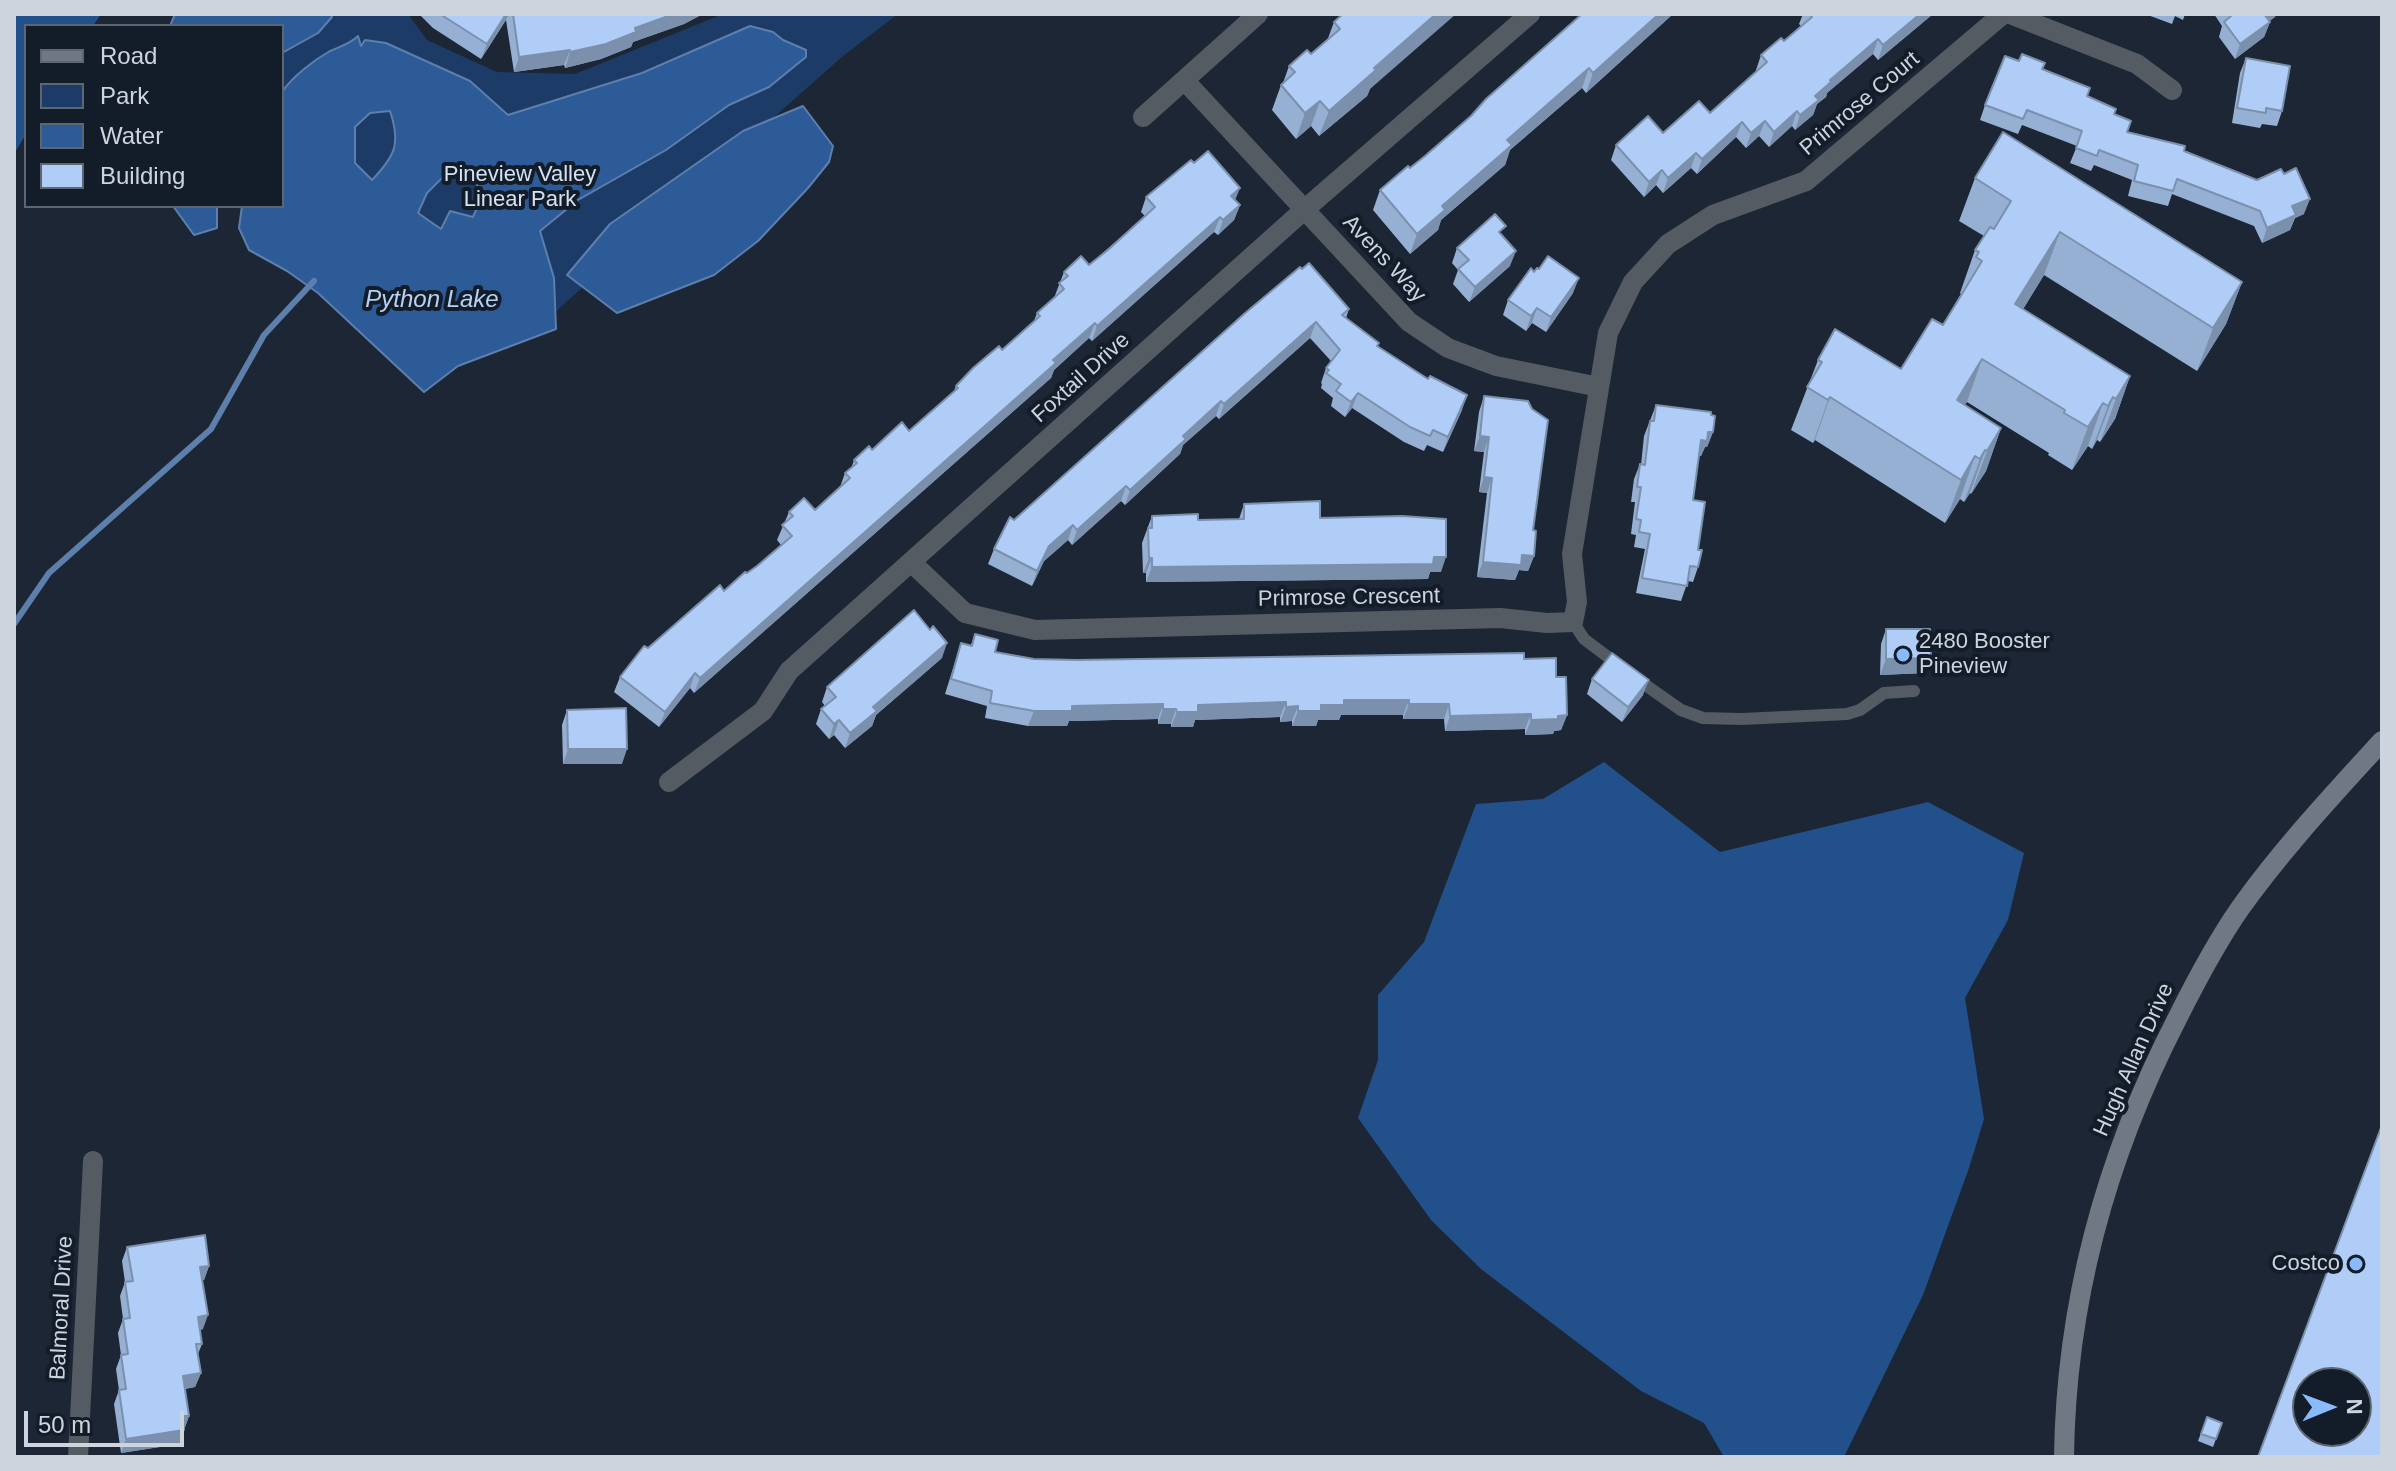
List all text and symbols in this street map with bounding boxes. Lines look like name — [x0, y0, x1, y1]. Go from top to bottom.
legend — [24, 24, 284, 208]
text: Road — [100, 42, 157, 69]
street label: Primrose Court — [1795, 46, 1925, 162]
text: Park — [100, 82, 149, 109]
text: Water — [100, 122, 163, 149]
text: Building — [100, 162, 185, 189]
park label: Pineview Valley Linear Park — [444, 162, 596, 214]
street label: Avens Way — [1337, 210, 1431, 308]
water label: Python Lake — [365, 286, 499, 314]
street label: Foxtail Drive — [1027, 327, 1135, 429]
street label: Primrose Crescent — [1258, 583, 1440, 613]
place label: 2480 Booster Pineview — [1919, 629, 2050, 680]
marker: 2480 Booster Pineview — [1894, 646, 1912, 664]
street label: Hugh Allan Drive — [2088, 979, 2180, 1141]
street label: Balmoral Drive — [45, 1235, 79, 1381]
place label: Costco — [2272, 1251, 2340, 1277]
marker: Costco — [2347, 1255, 2365, 1273]
north arrow — [2292, 1367, 2372, 1447]
scale bar — [28, 1395, 188, 1445]
text: N — [2342, 1398, 2367, 1415]
text: 50 m — [38, 1411, 91, 1438]

